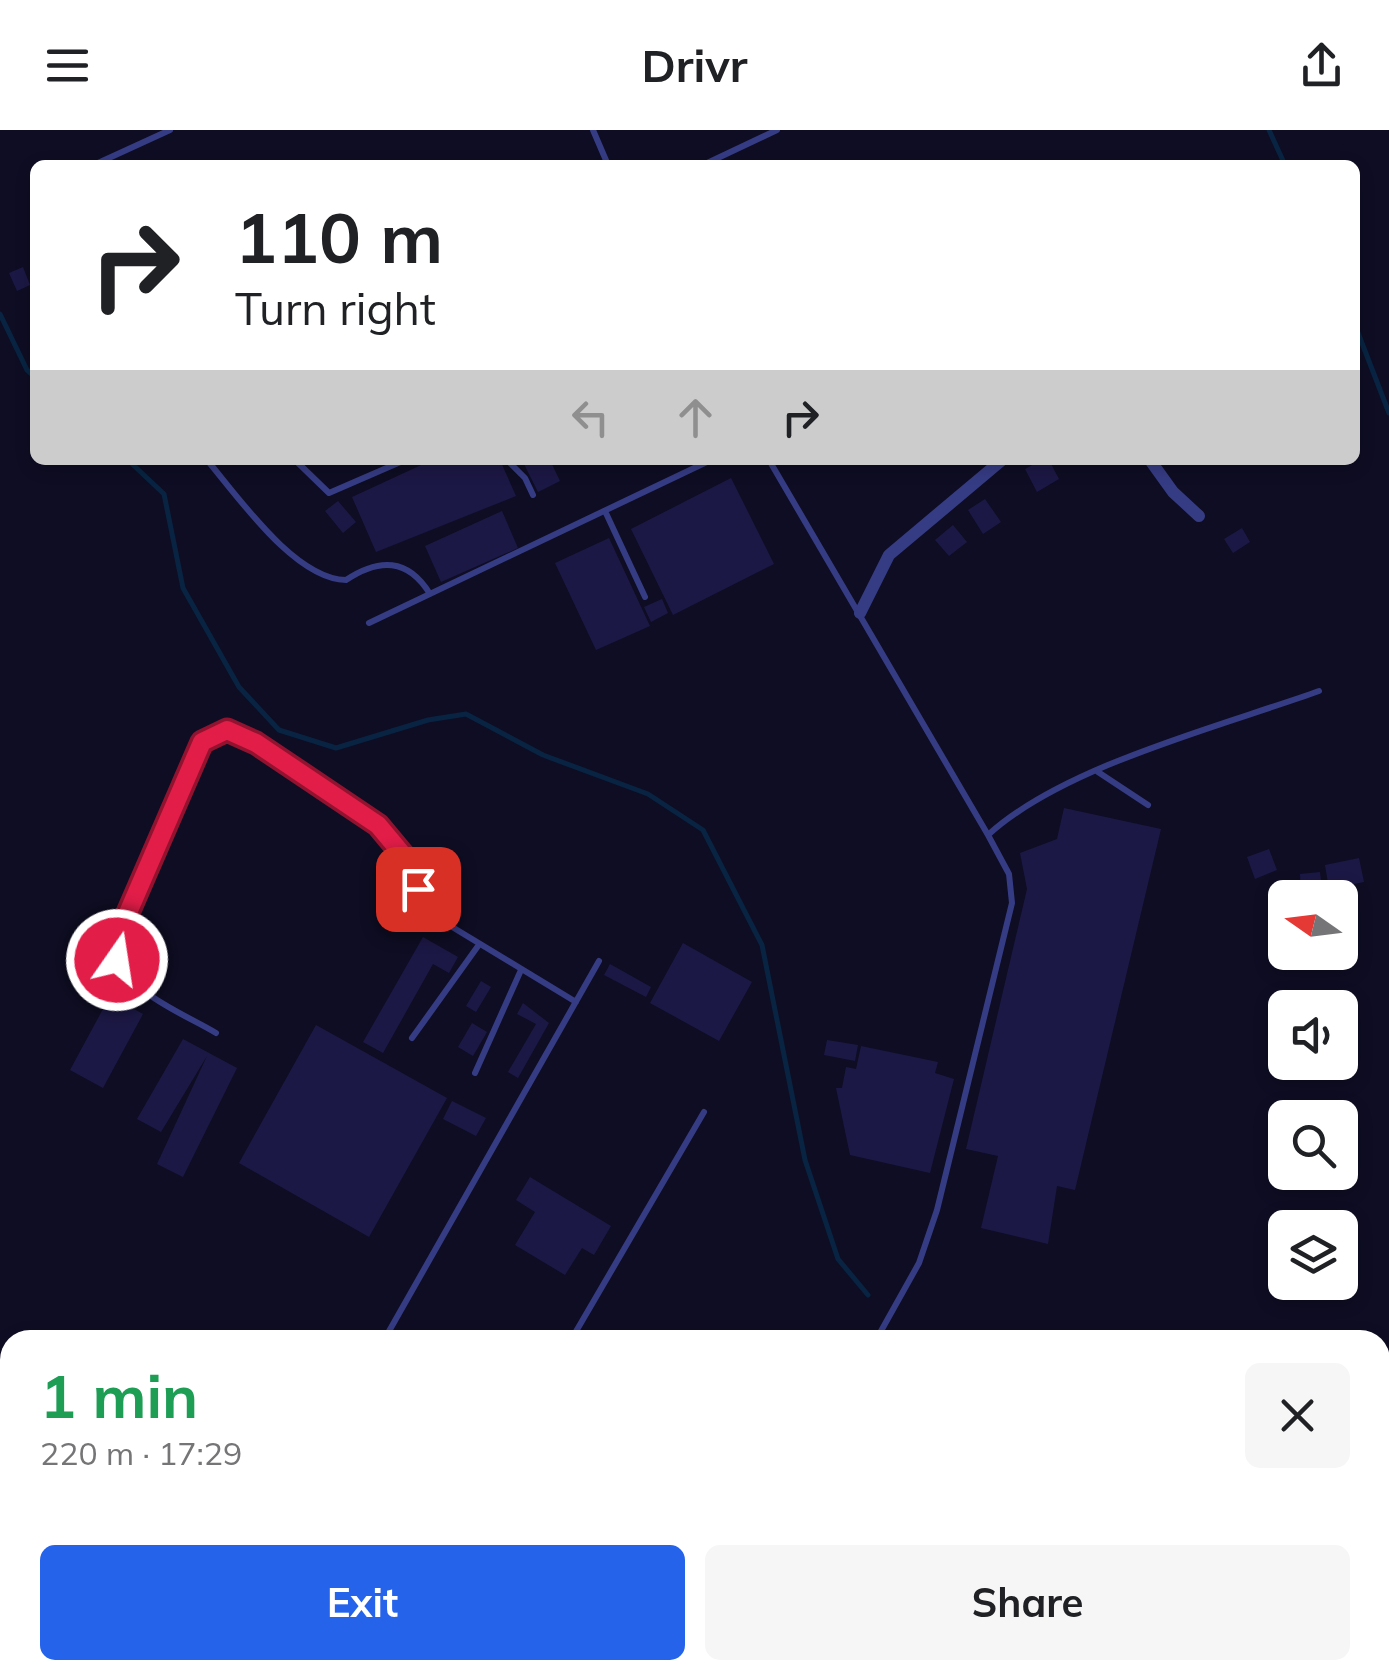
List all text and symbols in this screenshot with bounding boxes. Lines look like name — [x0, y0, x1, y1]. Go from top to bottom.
text: Drivr — [642, 37, 747, 93]
icon: menu — [40, 38, 95, 93]
icon: share — [1294, 38, 1349, 93]
text: 110 m — [235, 193, 443, 281]
icon: right — [70, 200, 200, 330]
text: Turn right — [235, 280, 436, 336]
icon: left — [563, 390, 618, 445]
icon: ahead — [668, 390, 723, 445]
icon: right — [773, 390, 828, 445]
pin — [376, 847, 461, 932]
icon: arrive — [391, 862, 446, 917]
north arrow — [1268, 880, 1358, 970]
map controls — [1268, 880, 1358, 1300]
position arrow — [65, 908, 169, 1012]
button: sound — [1268, 990, 1358, 1080]
button: search — [1268, 1100, 1358, 1190]
button: layers — [1268, 1210, 1358, 1300]
text: 1 min — [40, 1358, 198, 1433]
button: close — [1245, 1363, 1350, 1468]
text: 220 m · 17:29 — [40, 1433, 242, 1473]
button: Exit — [40, 1545, 685, 1660]
button: Share — [705, 1545, 1350, 1660]

